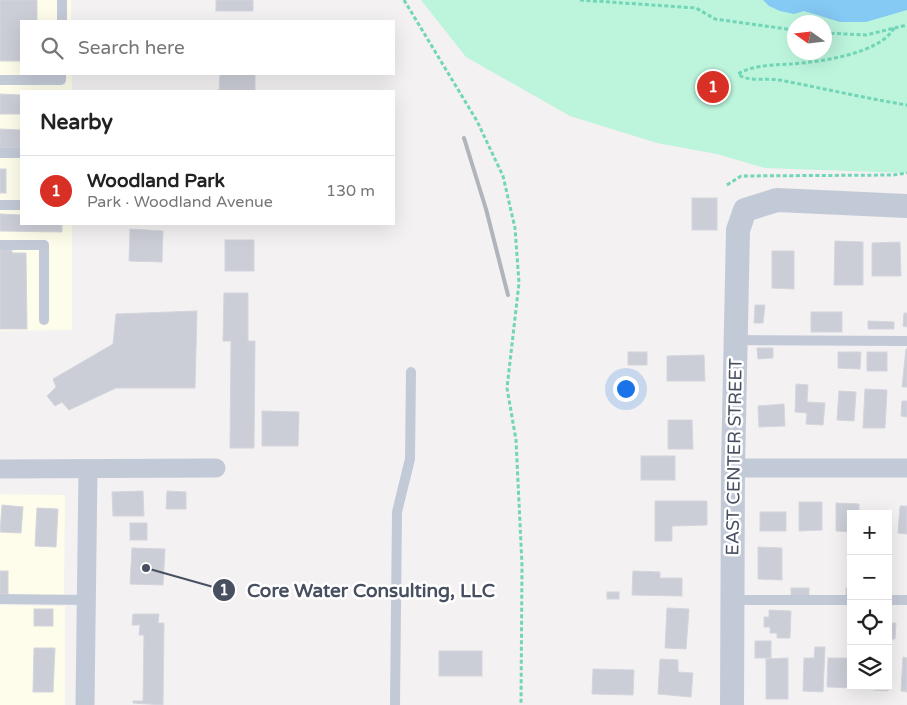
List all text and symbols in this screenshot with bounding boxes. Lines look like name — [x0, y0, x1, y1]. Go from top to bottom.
north arrow — [787, 15, 832, 60]
search box — [20, 20, 395, 75]
icon: search — [38, 34, 66, 62]
text: Search here — [78, 37, 185, 59]
pin: 1 — [697, 68, 729, 106]
text: Nearby — [40, 110, 113, 135]
text: Woodland Park — [87, 170, 225, 192]
text: 1 — [51, 181, 61, 201]
text: 130 m — [326, 181, 375, 201]
text: Park · Woodland Avenue — [87, 192, 273, 212]
street label: EAST CENTER STREET — [721, 358, 747, 556]
your location — [613, 376, 639, 402]
map controls — [847, 510, 892, 690]
button: + — [847, 510, 892, 555]
button: − — [847, 555, 892, 600]
callout: Core Water Consulting, LLC — [212, 573, 505, 607]
text: Core Water Consulting, LLC — [247, 580, 495, 603]
text: 1 — [219, 581, 229, 599]
button: locate — [847, 600, 892, 645]
button: layers — [847, 645, 892, 690]

